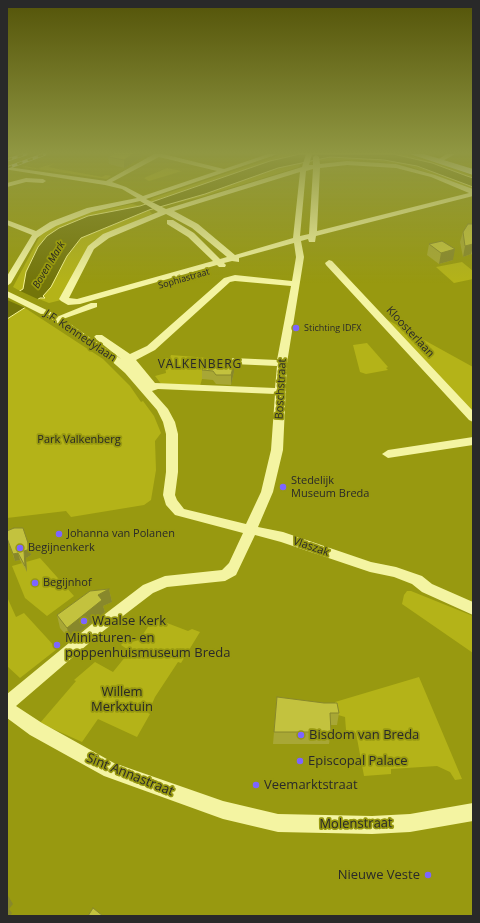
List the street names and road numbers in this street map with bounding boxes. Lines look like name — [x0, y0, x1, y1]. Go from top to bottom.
street label: Sophiastraat — [157, 267, 211, 291]
street label: Kloosterlaan — [383, 304, 437, 360]
street label: J.F. Kennedylaan — [42, 307, 118, 365]
street label: Boschstraat — [273, 358, 289, 420]
street label: Vlaszak — [291, 535, 331, 559]
street label: Sint Annastraat — [84, 750, 176, 800]
street label: Molenstraat — [319, 816, 393, 832]

